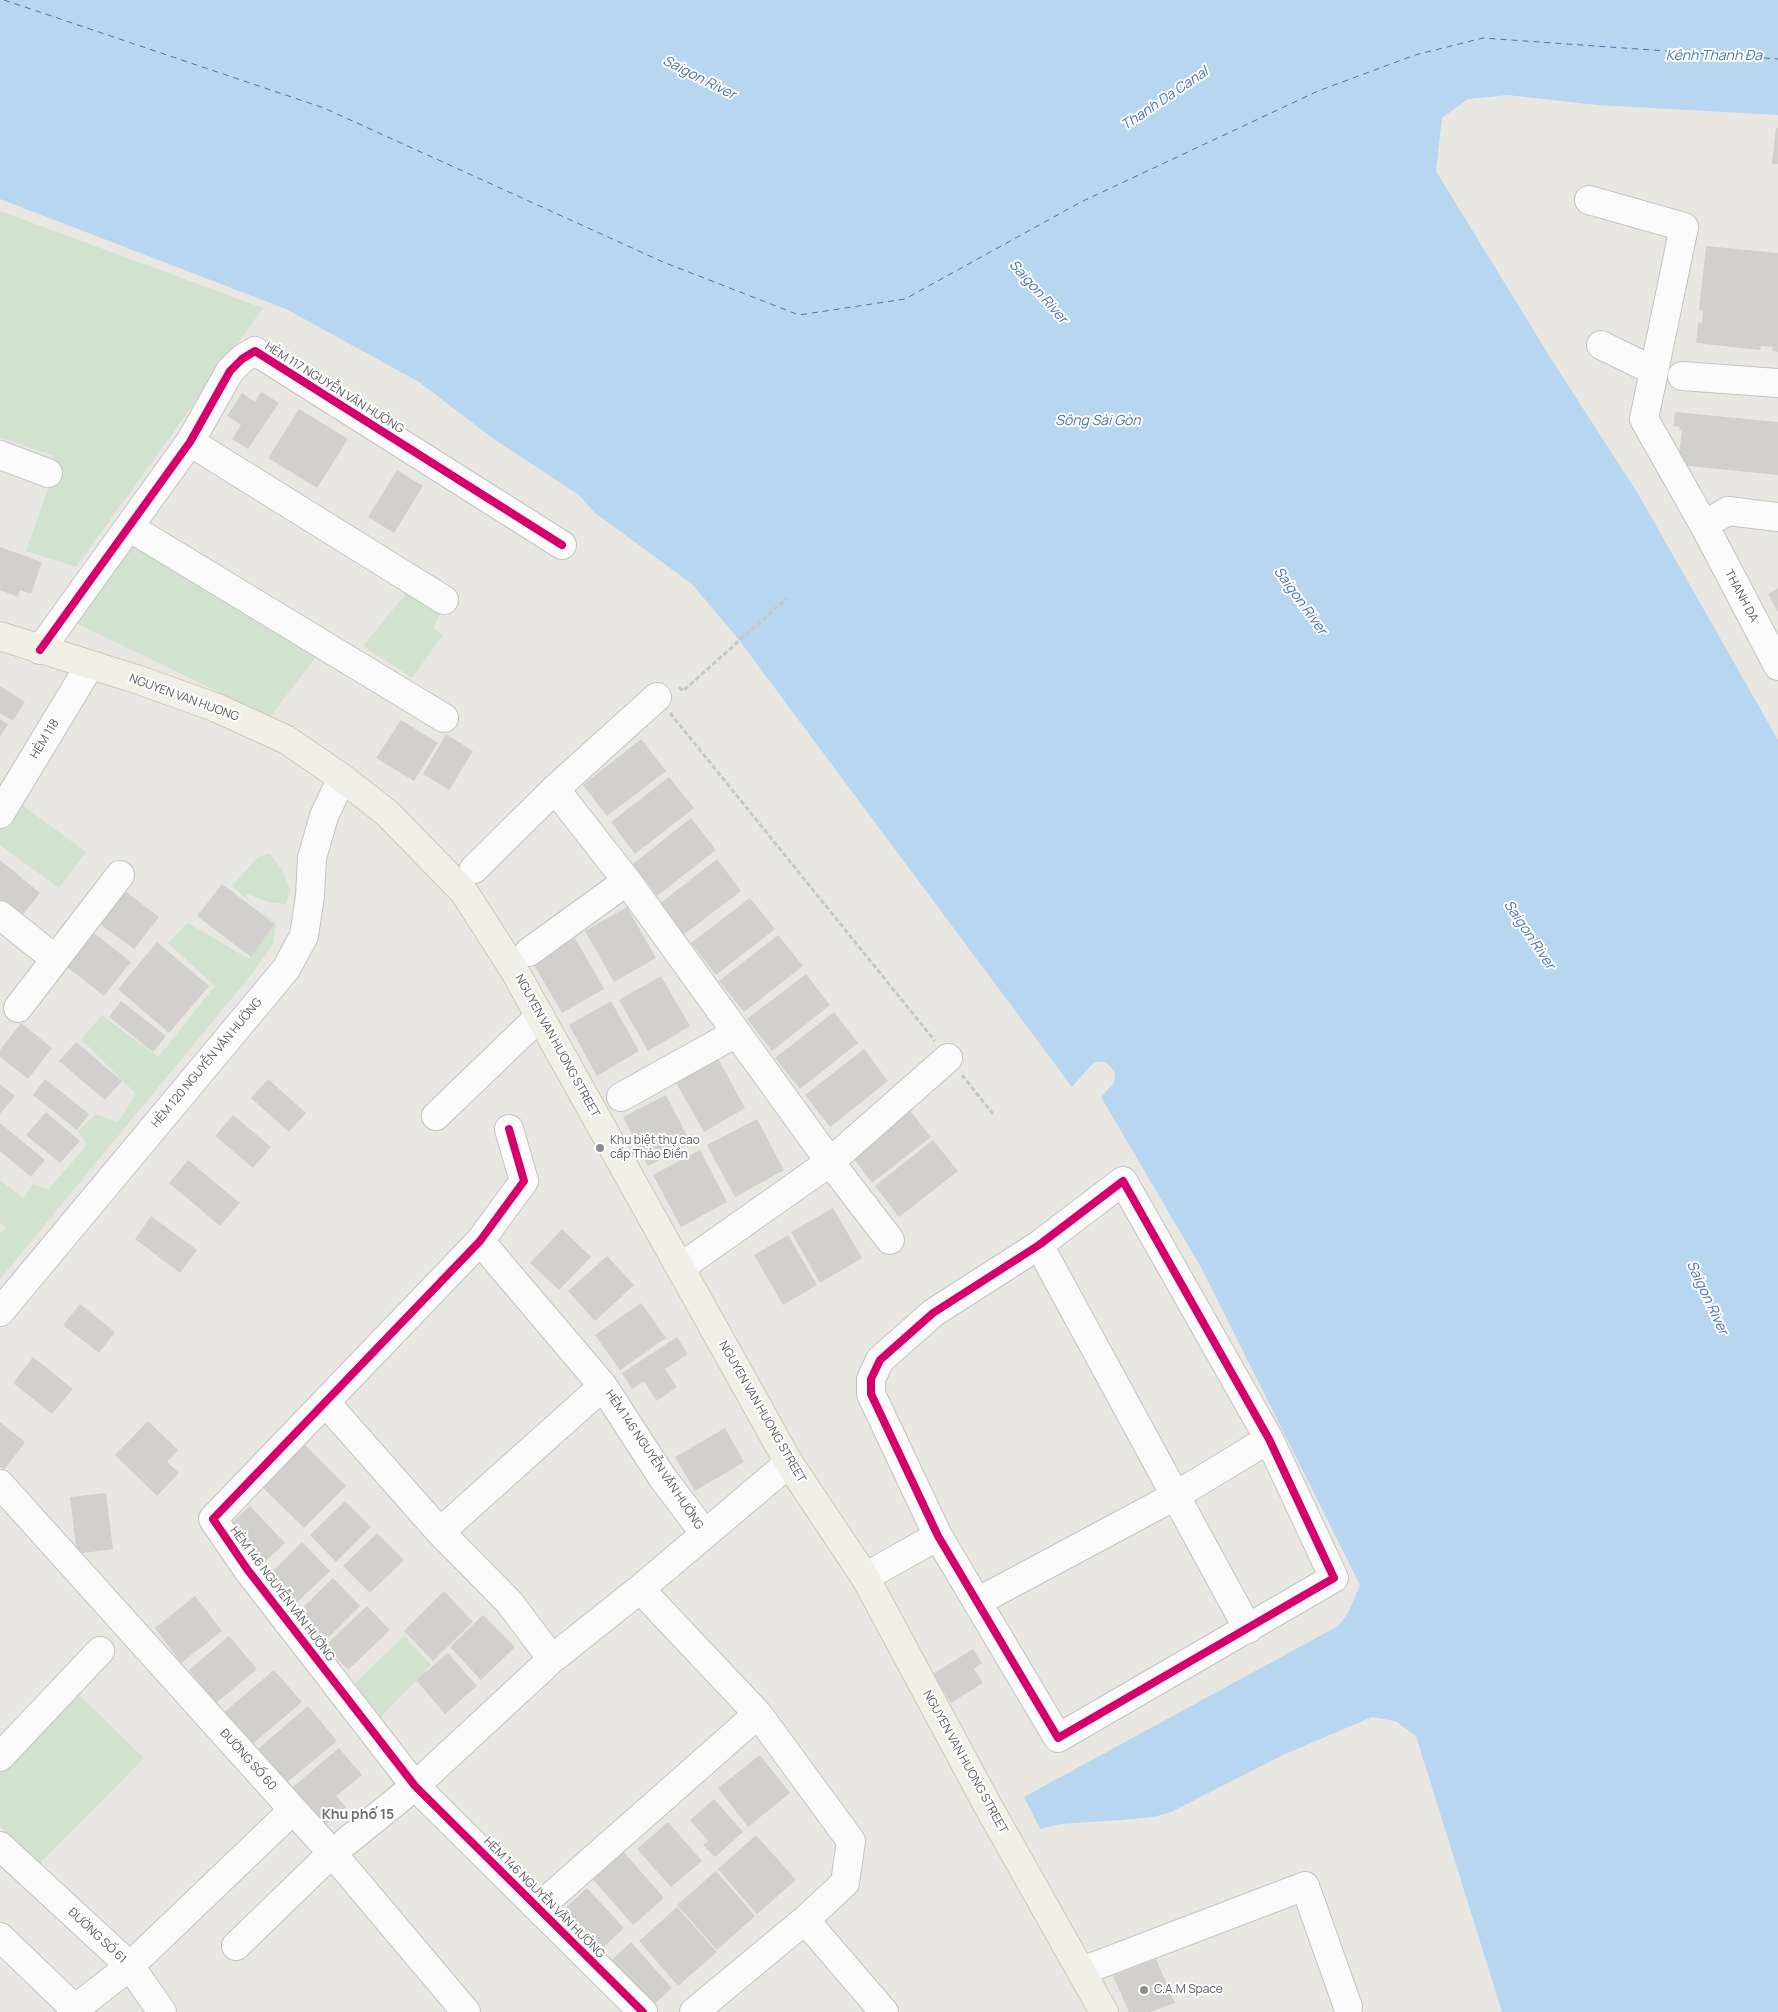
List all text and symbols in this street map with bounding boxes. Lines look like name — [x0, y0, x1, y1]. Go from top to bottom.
water label: Kênh Thanh Đa — [1666, 48, 1762, 64]
water label: Saigon River — [660, 52, 738, 104]
water label: Thanh Da Canal — [1118, 64, 1212, 134]
water label: Saigon River — [1005, 257, 1071, 327]
street label: HẺM 117 NGUYỄN VĂN HƯỞNG — [262, 339, 406, 437]
water label: Sông Sài Gòn — [1055, 413, 1141, 429]
water label: Saigon River — [1270, 564, 1330, 638]
street label: THANH DA — [1721, 567, 1761, 625]
street label: NGUYEN VAN HUONG — [127, 671, 241, 725]
street label: HẺM 118 — [28, 716, 62, 762]
water label: Saigon River — [1500, 897, 1558, 973]
street label: NGUYEN VAN HUONG STREET — [512, 972, 602, 1120]
street label: HẺM 120 NGUYỄN VĂN HƯỞNG — [149, 995, 265, 1131]
place label: Khu biệt thự cao cấp Thảo Điền — [610, 1134, 700, 1162]
marker: Khu biệt thự cao cấp Thảo Điền — [594, 1142, 606, 1154]
water label: Saigon River — [1683, 1258, 1731, 1338]
street label: NGUYEN VAN HUONG STREET — [715, 1339, 809, 1485]
street label: HẺM 146 NGUYỄN VĂN HƯỞNG — [602, 1388, 706, 1532]
street label: HẺM 146 NGUYỄN VĂN HƯỞNG — [227, 1524, 337, 1664]
street label: NGUYEN VAN HUONG STREET — [920, 1688, 1010, 1836]
street label: ĐƯỜNG SỐ 60 — [217, 1726, 279, 1794]
district label: Khu phố 15 — [322, 1807, 394, 1823]
street label: HẺM 146 NGUYỄN VĂN HƯỞNG — [481, 1835, 607, 1961]
street label: ĐƯỜNG SỐ 61 — [65, 1905, 129, 1967]
place label: C.A.M Space — [1154, 1983, 1223, 1997]
marker: C.A.M Space — [1138, 1984, 1150, 1996]

